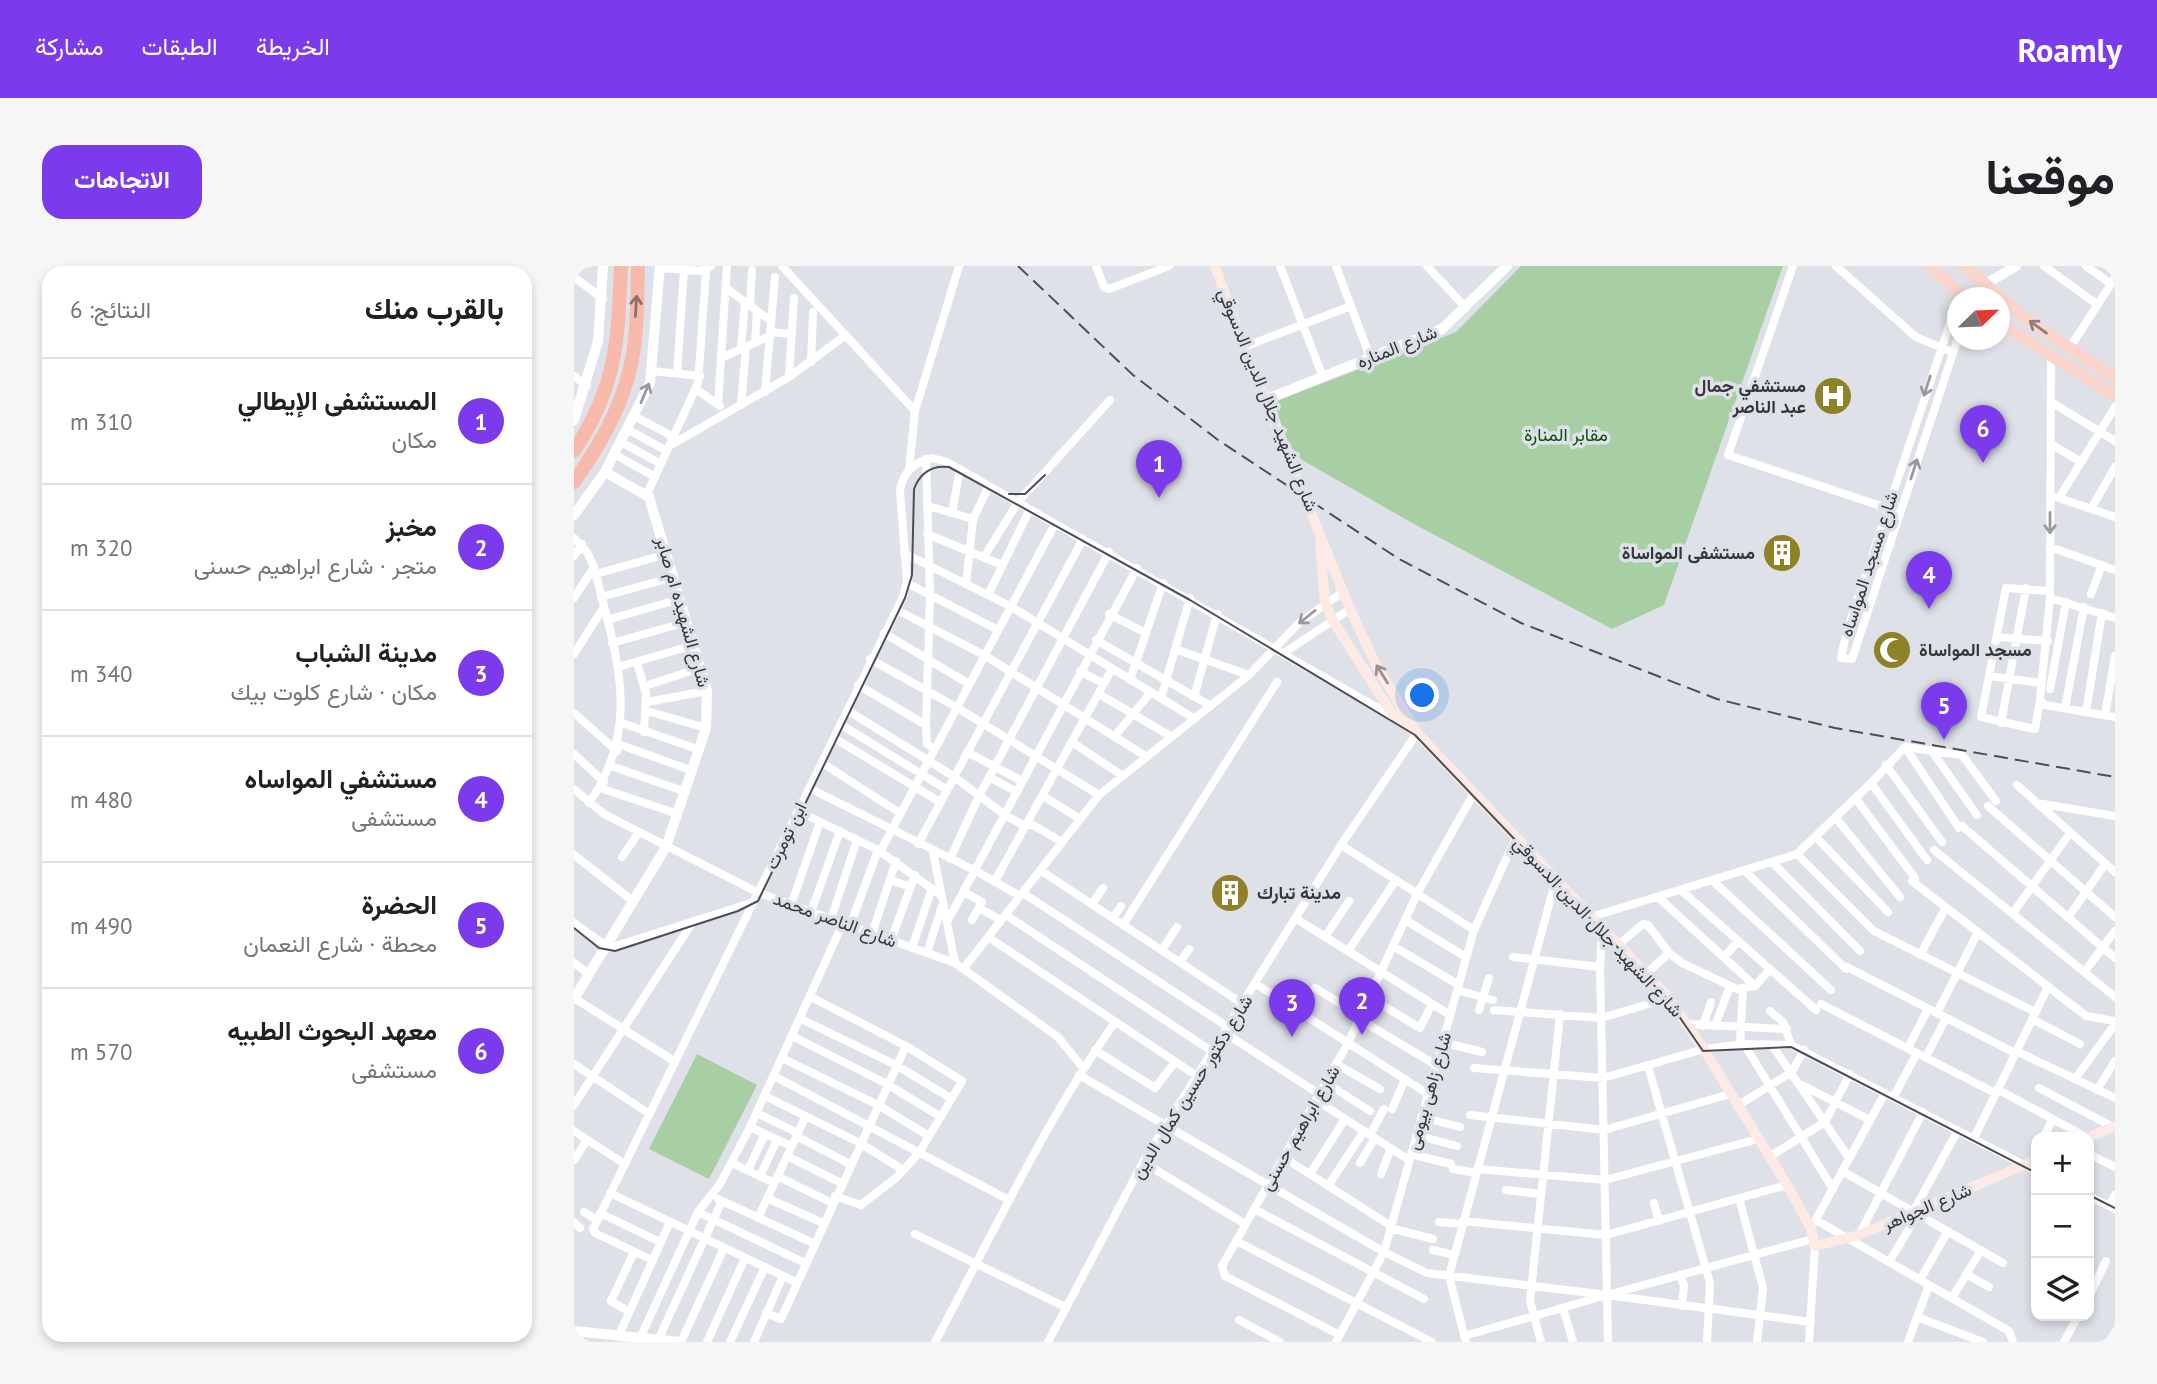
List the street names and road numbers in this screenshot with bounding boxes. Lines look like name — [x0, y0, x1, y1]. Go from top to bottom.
street label: شارع الشهيد جلال الدين الدسوقي — [1209, 285, 1324, 516]
street label: شارع المناره — [1353, 320, 1441, 374]
street label: شارع مسجد المواساه — [1834, 488, 1904, 640]
street label: شارع الشهيده ام صابر — [650, 533, 716, 690]
street label: ابن تومرت — [760, 799, 812, 873]
street label: شارع الشهيد جلال الدين الدسوقي — [1506, 832, 1688, 1025]
street label: شارع الناصر محمد — [770, 887, 900, 953]
street label: شارع دكتور حسين كمال الدين — [1126, 991, 1258, 1183]
street label: شارع زاهى بيومى — [1401, 1029, 1457, 1153]
street label: شارع ابراهيم حسنى — [1254, 1061, 1346, 1195]
street label: شارع الجواهر — [1878, 1178, 1975, 1237]

